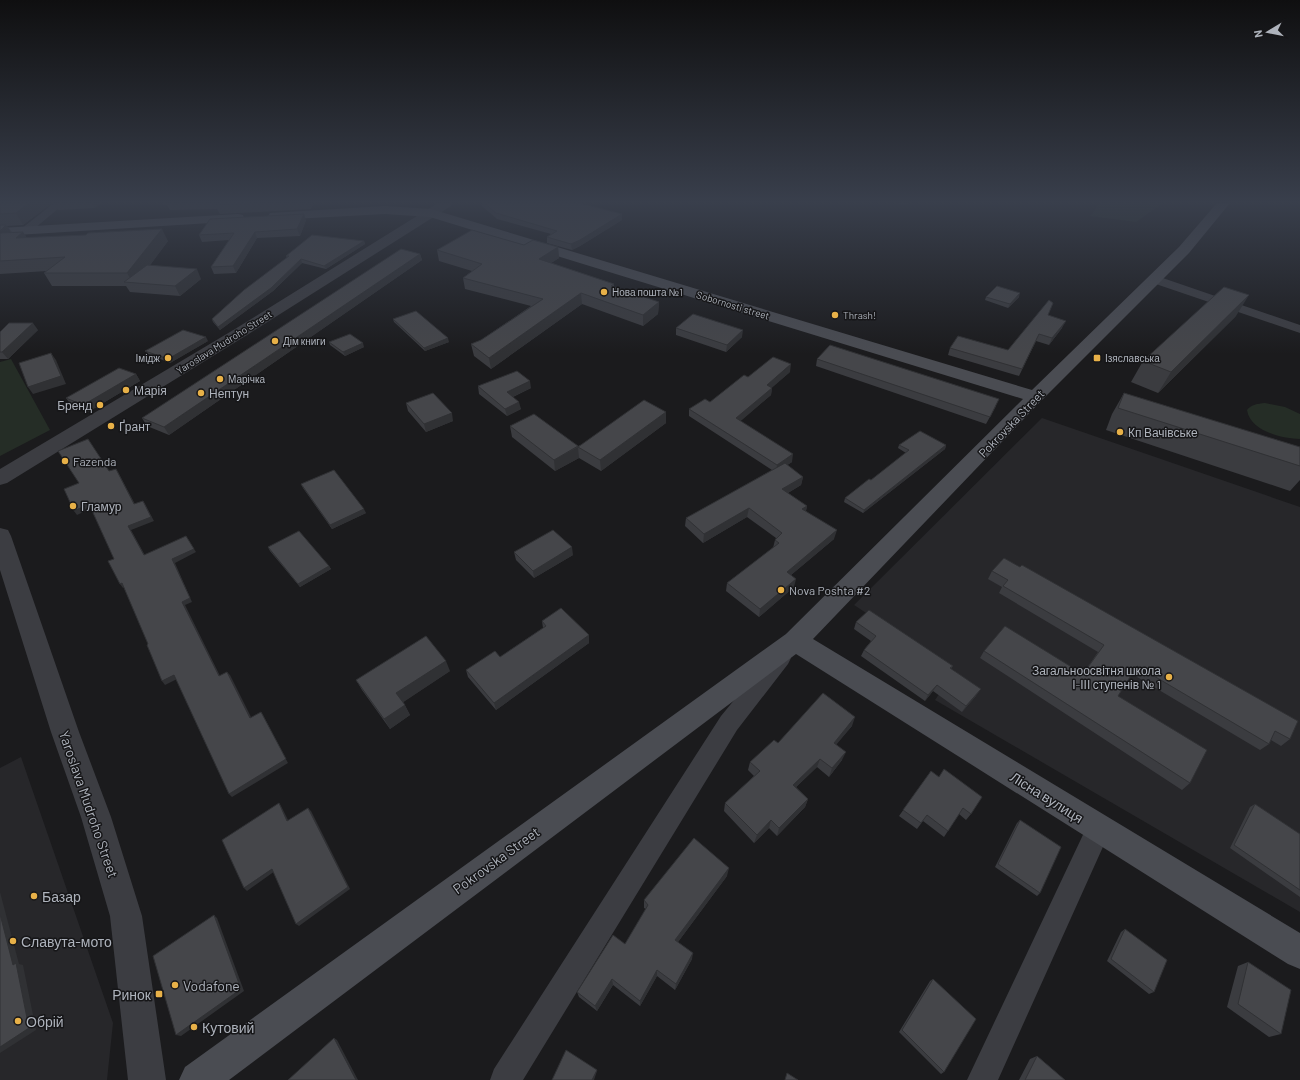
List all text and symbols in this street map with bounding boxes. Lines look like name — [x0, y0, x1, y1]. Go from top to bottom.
north arrow — [1248, 12, 1288, 52]
text: N — [1251, 29, 1265, 39]
place label: Нова пошта №1 — [612, 286, 683, 298]
marker: Нова пошта №1 — [599, 287, 609, 297]
street label: Sobornosti street — [695, 288, 771, 322]
street label: Yaroslava Mudroho Street — [174, 307, 274, 376]
place label: Thrash! — [843, 309, 876, 321]
marker: Thrash! — [830, 310, 840, 320]
place label: Дім книги — [283, 335, 326, 347]
marker: Дім книги — [270, 336, 280, 346]
place label: Імідж — [136, 352, 160, 364]
place label: Ізяславська — [1105, 352, 1160, 364]
marker: Імідж — [163, 353, 173, 363]
marker: Ізяславська — [1092, 353, 1102, 363]
place label: Марічка — [228, 373, 266, 385]
marker: Марічка — [215, 374, 225, 384]
place label: Марія — [134, 383, 167, 398]
marker: Марія — [121, 385, 131, 395]
place label: Нептун — [209, 386, 249, 401]
street label: Pokrovska Street — [975, 386, 1047, 460]
marker: Нептун — [196, 388, 206, 398]
place label: Бренд — [57, 398, 92, 413]
marker: Бренд — [95, 400, 105, 410]
place label: Ґрант — [119, 419, 151, 434]
marker: Ґрант — [106, 421, 116, 431]
place label: Кп Вачівське — [1128, 425, 1198, 439]
marker: Кп Вачівське — [1115, 427, 1125, 437]
place label: Fazenda — [73, 454, 116, 468]
marker: Fazenda — [60, 456, 70, 466]
place label: Гламур — [81, 499, 122, 514]
marker: Гламур — [68, 501, 78, 511]
place label: Nova Poshta #2 — [789, 583, 870, 597]
marker: Nova Poshta #2 — [776, 585, 786, 595]
place label: Загальноосвітня школа І-ІІІ ступенів № 1 — [1032, 663, 1161, 692]
marker: Загальноосвітня школа І-ІІІ ступенів № 1 — [1164, 672, 1174, 682]
street label: Yaroslava Mudroho Street — [56, 728, 122, 880]
street label: Лісна вулиця — [1007, 768, 1087, 826]
street label: Pokrovska Street — [449, 823, 543, 897]
place label: Базар — [42, 888, 81, 905]
marker: Базар — [29, 891, 39, 901]
place label: Славута-мото — [21, 933, 112, 950]
marker: Славута-мото — [8, 936, 18, 946]
place label: Vodafone — [183, 977, 240, 994]
marker: Vodafone — [170, 980, 180, 990]
place label: Ринок — [112, 986, 152, 1003]
marker: Ринок — [154, 989, 164, 999]
place label: Обрій — [26, 1013, 64, 1030]
marker: Обрій — [13, 1016, 23, 1026]
place label: Кутовий — [202, 1019, 254, 1036]
marker: Кутовий — [189, 1022, 199, 1032]

